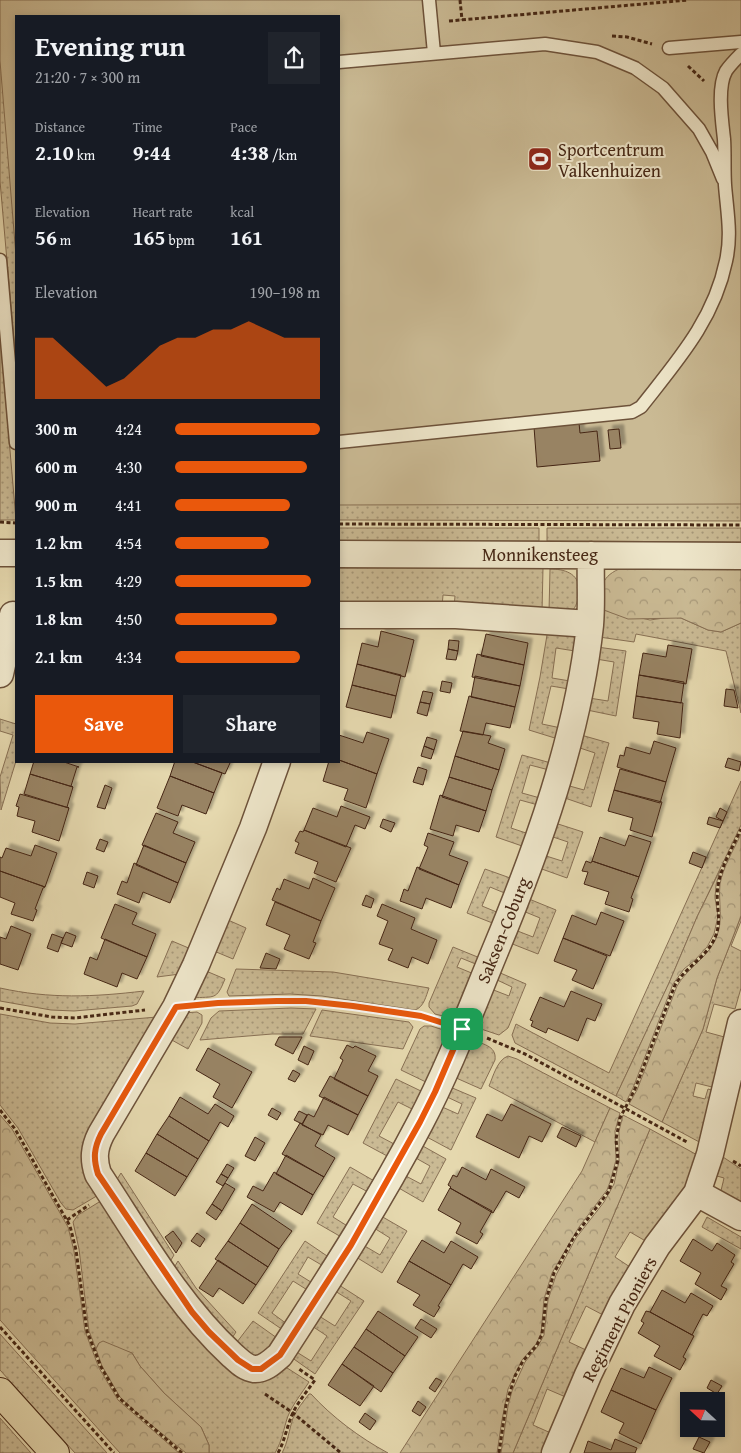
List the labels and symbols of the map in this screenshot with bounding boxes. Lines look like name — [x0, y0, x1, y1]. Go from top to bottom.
place label: Sportcentrum Valkenhuizen — [558, 136, 665, 184]
sports icon: Sportcentrum Valkenhuizen — [527, 146, 553, 172]
street label: Monnikensteeg — [482, 541, 598, 568]
street label: Saksen-Coburg — [469, 873, 537, 987]
pin — [441, 1008, 483, 1050]
street label: Regiment Pioniers — [575, 1252, 663, 1386]
north arrow — [680, 1392, 725, 1438]

